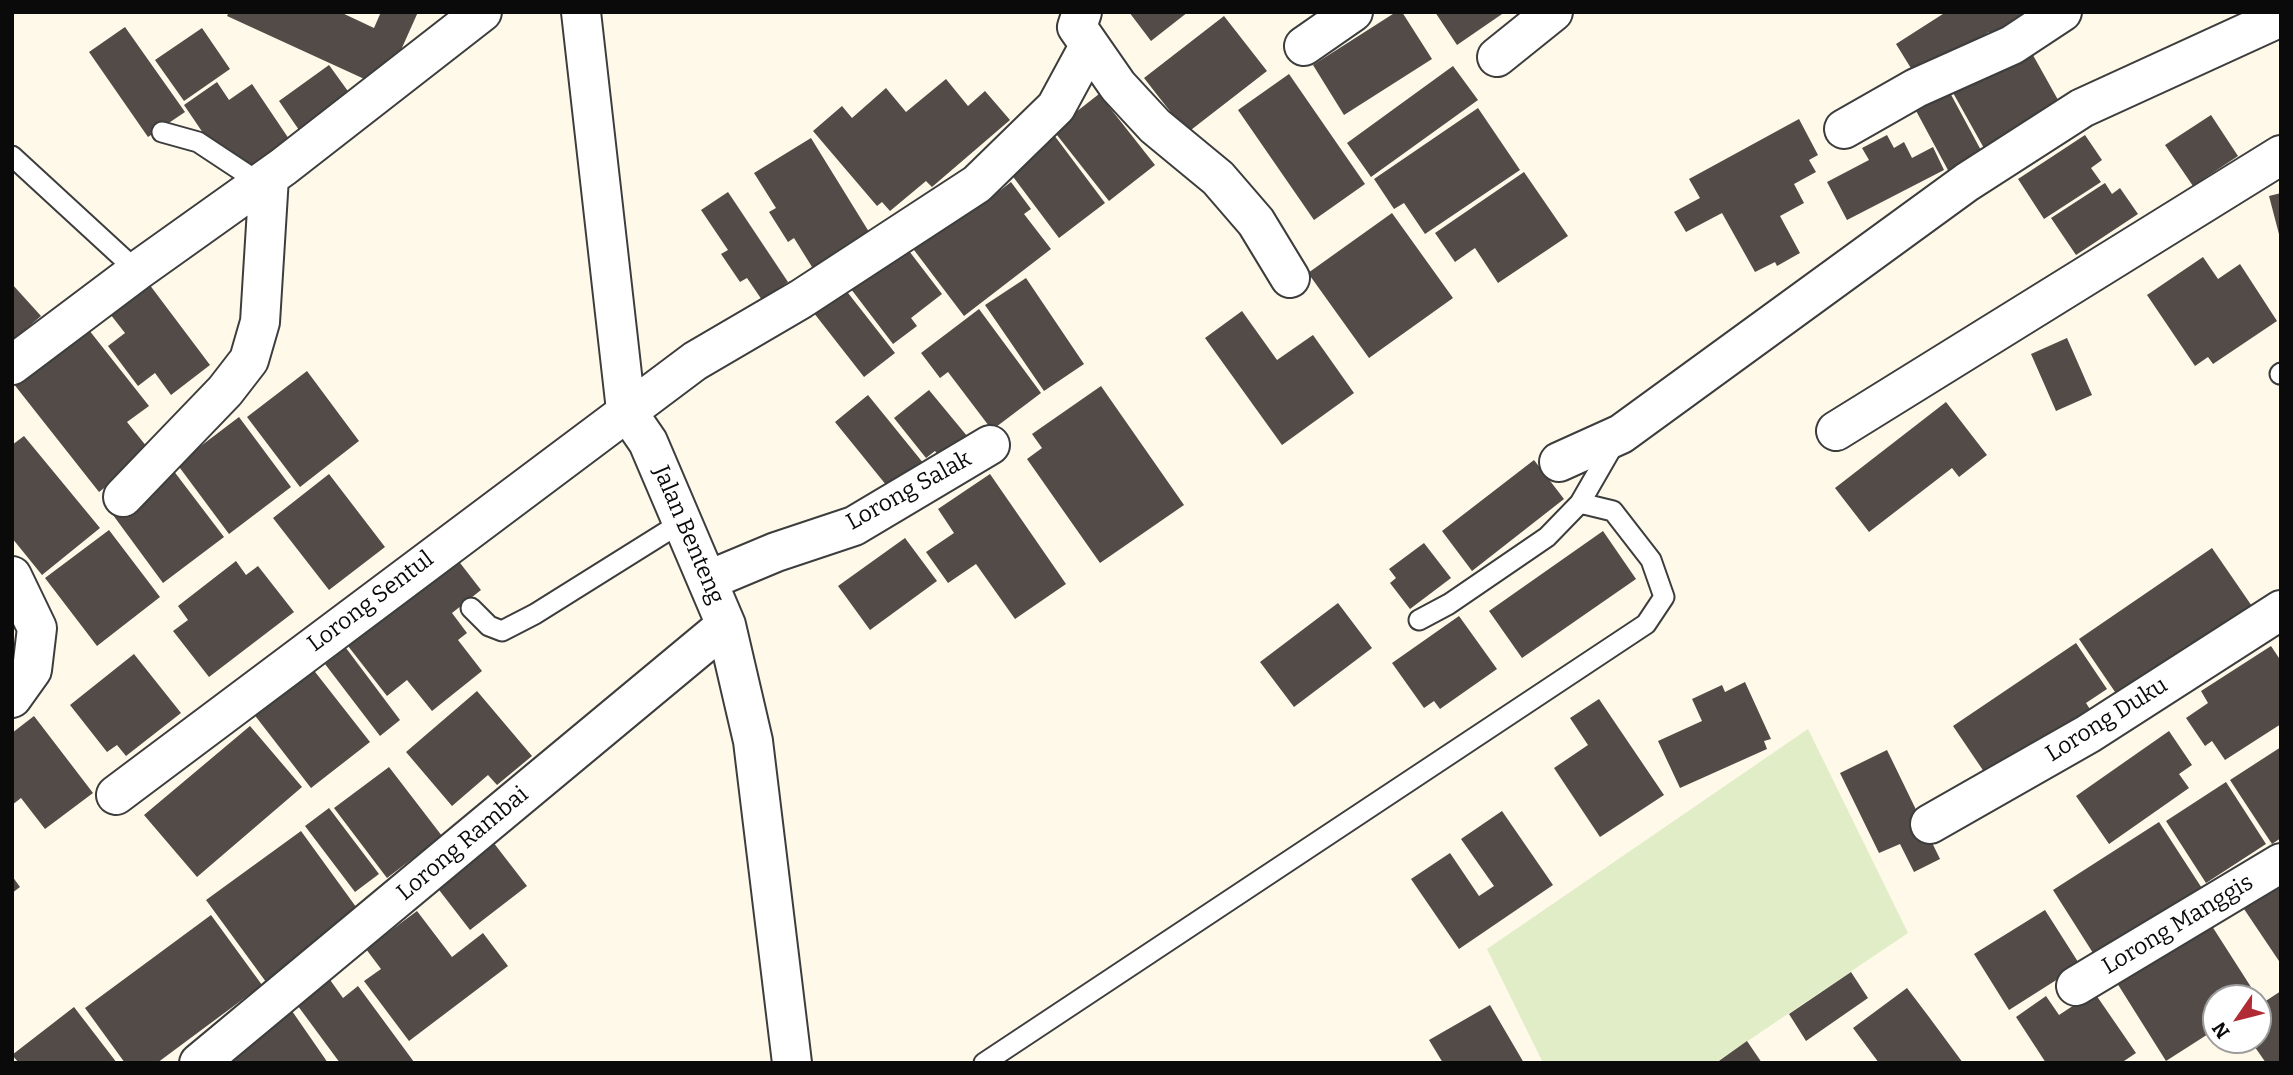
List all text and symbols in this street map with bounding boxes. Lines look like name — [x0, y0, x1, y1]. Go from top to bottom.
street label: Lorong Salak — [842, 445, 976, 537]
street label: Jalan Benteng — [646, 462, 730, 608]
street label: Lorong Sentul — [303, 546, 439, 658]
street label: Lorong Duku — [2041, 672, 2173, 768]
street label: Lorong Rambai — [392, 781, 534, 907]
street label: Lorong Manggis — [2098, 869, 2258, 981]
north arrow — [2202, 984, 2272, 1054]
text: N — [2207, 1018, 2235, 1043]

